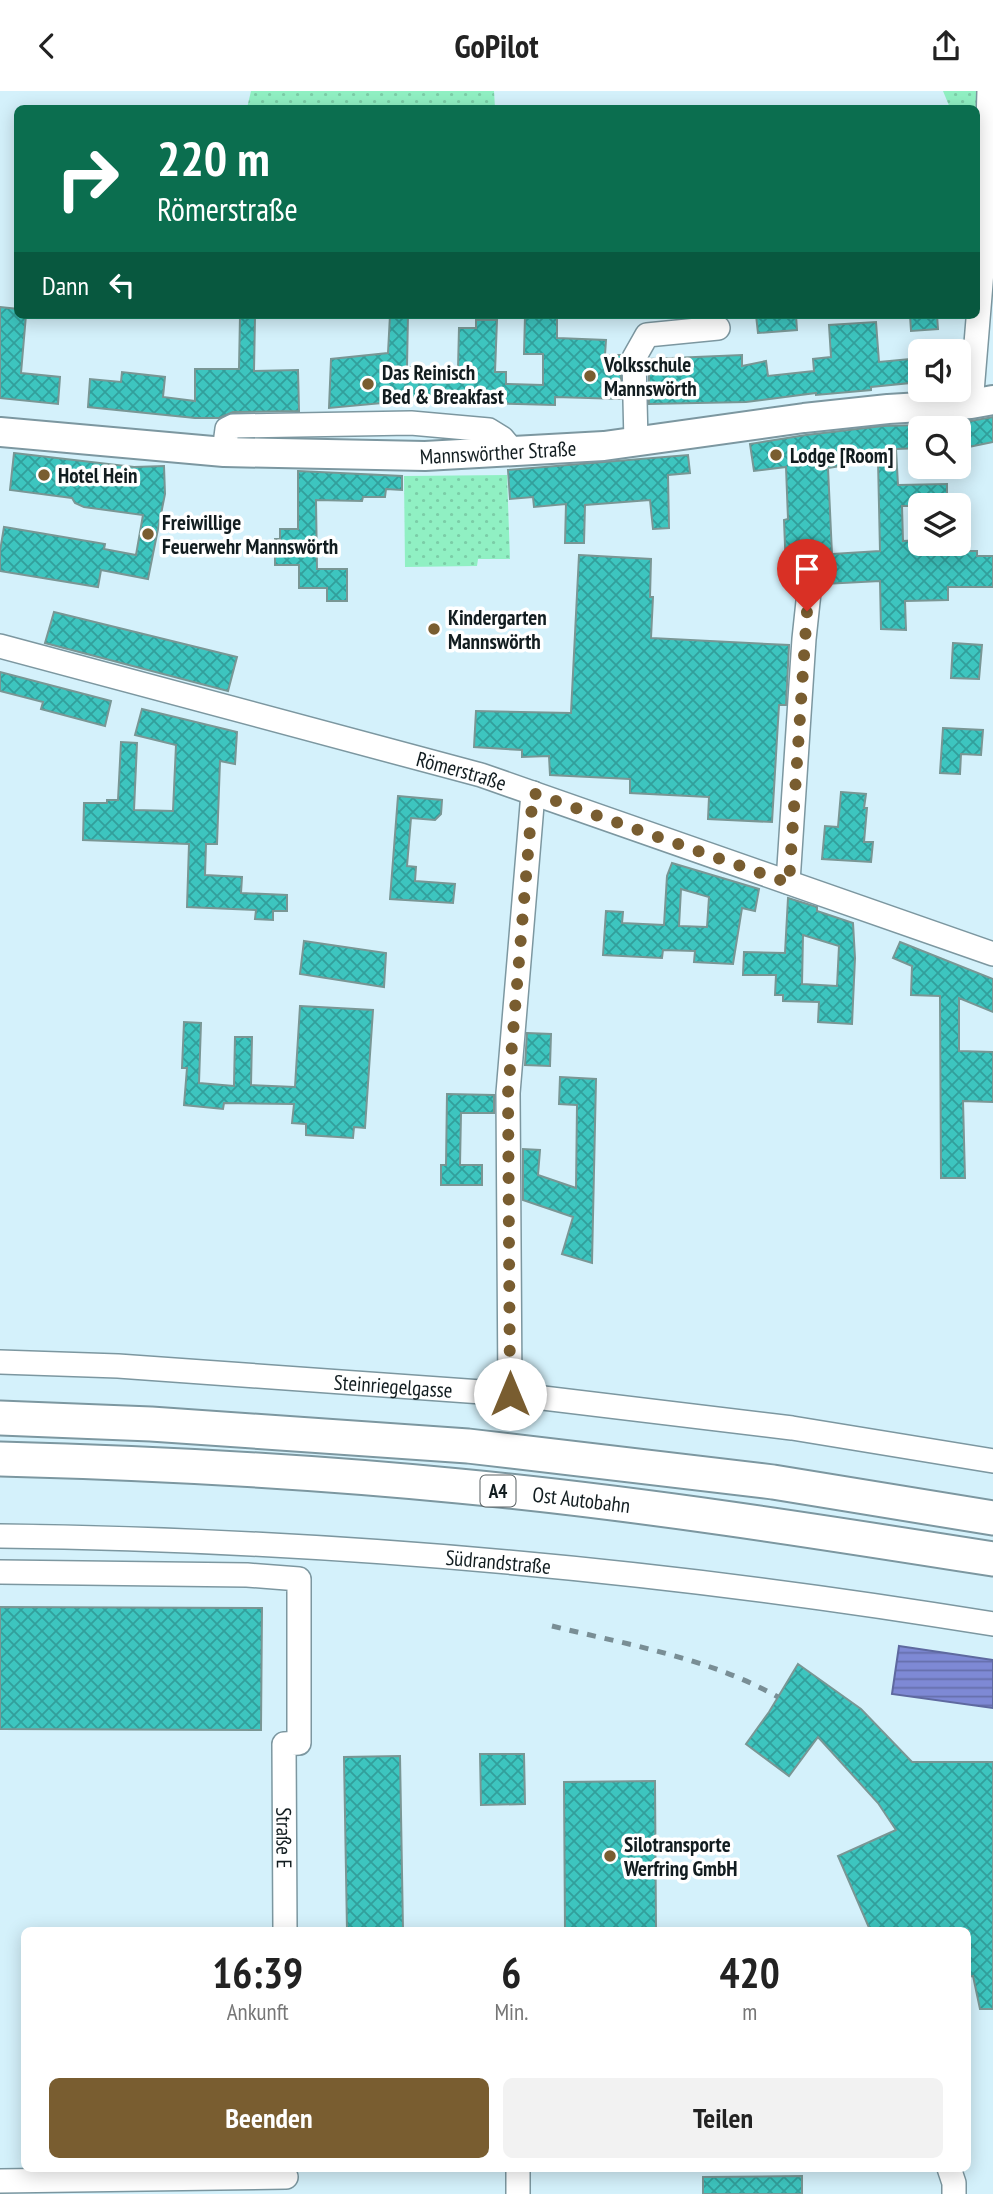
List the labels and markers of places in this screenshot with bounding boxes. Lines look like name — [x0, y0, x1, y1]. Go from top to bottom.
place label: Volksschule Mannswörth — [603, 351, 697, 402]
place label: Das Reinisch Bed & Breakfast — [382, 359, 504, 410]
marker: Volksschule Mannswörth — [582, 368, 598, 384]
marker: Das Reinisch Bed & Breakfast — [360, 376, 376, 392]
place label: Lodge [Room] — [790, 442, 894, 469]
marker: Lodge [Room] — [768, 447, 784, 463]
place label: Hotel Hein — [58, 462, 137, 489]
marker: Hotel Hein — [36, 467, 52, 483]
place label: Freiwillige Feuerwehr Mannswörth — [162, 509, 338, 560]
marker: Freiwillige Feuerwehr Mannswörth — [140, 526, 156, 542]
pin — [777, 539, 837, 611]
place label: Kindergarten Mannswörth — [448, 604, 547, 655]
marker: Kindergarten Mannswörth — [426, 621, 442, 637]
place label: Silotransporte Werfring GmbH — [623, 1831, 737, 1882]
marker: Silotransporte Werfring GmbH — [602, 1848, 618, 1864]

